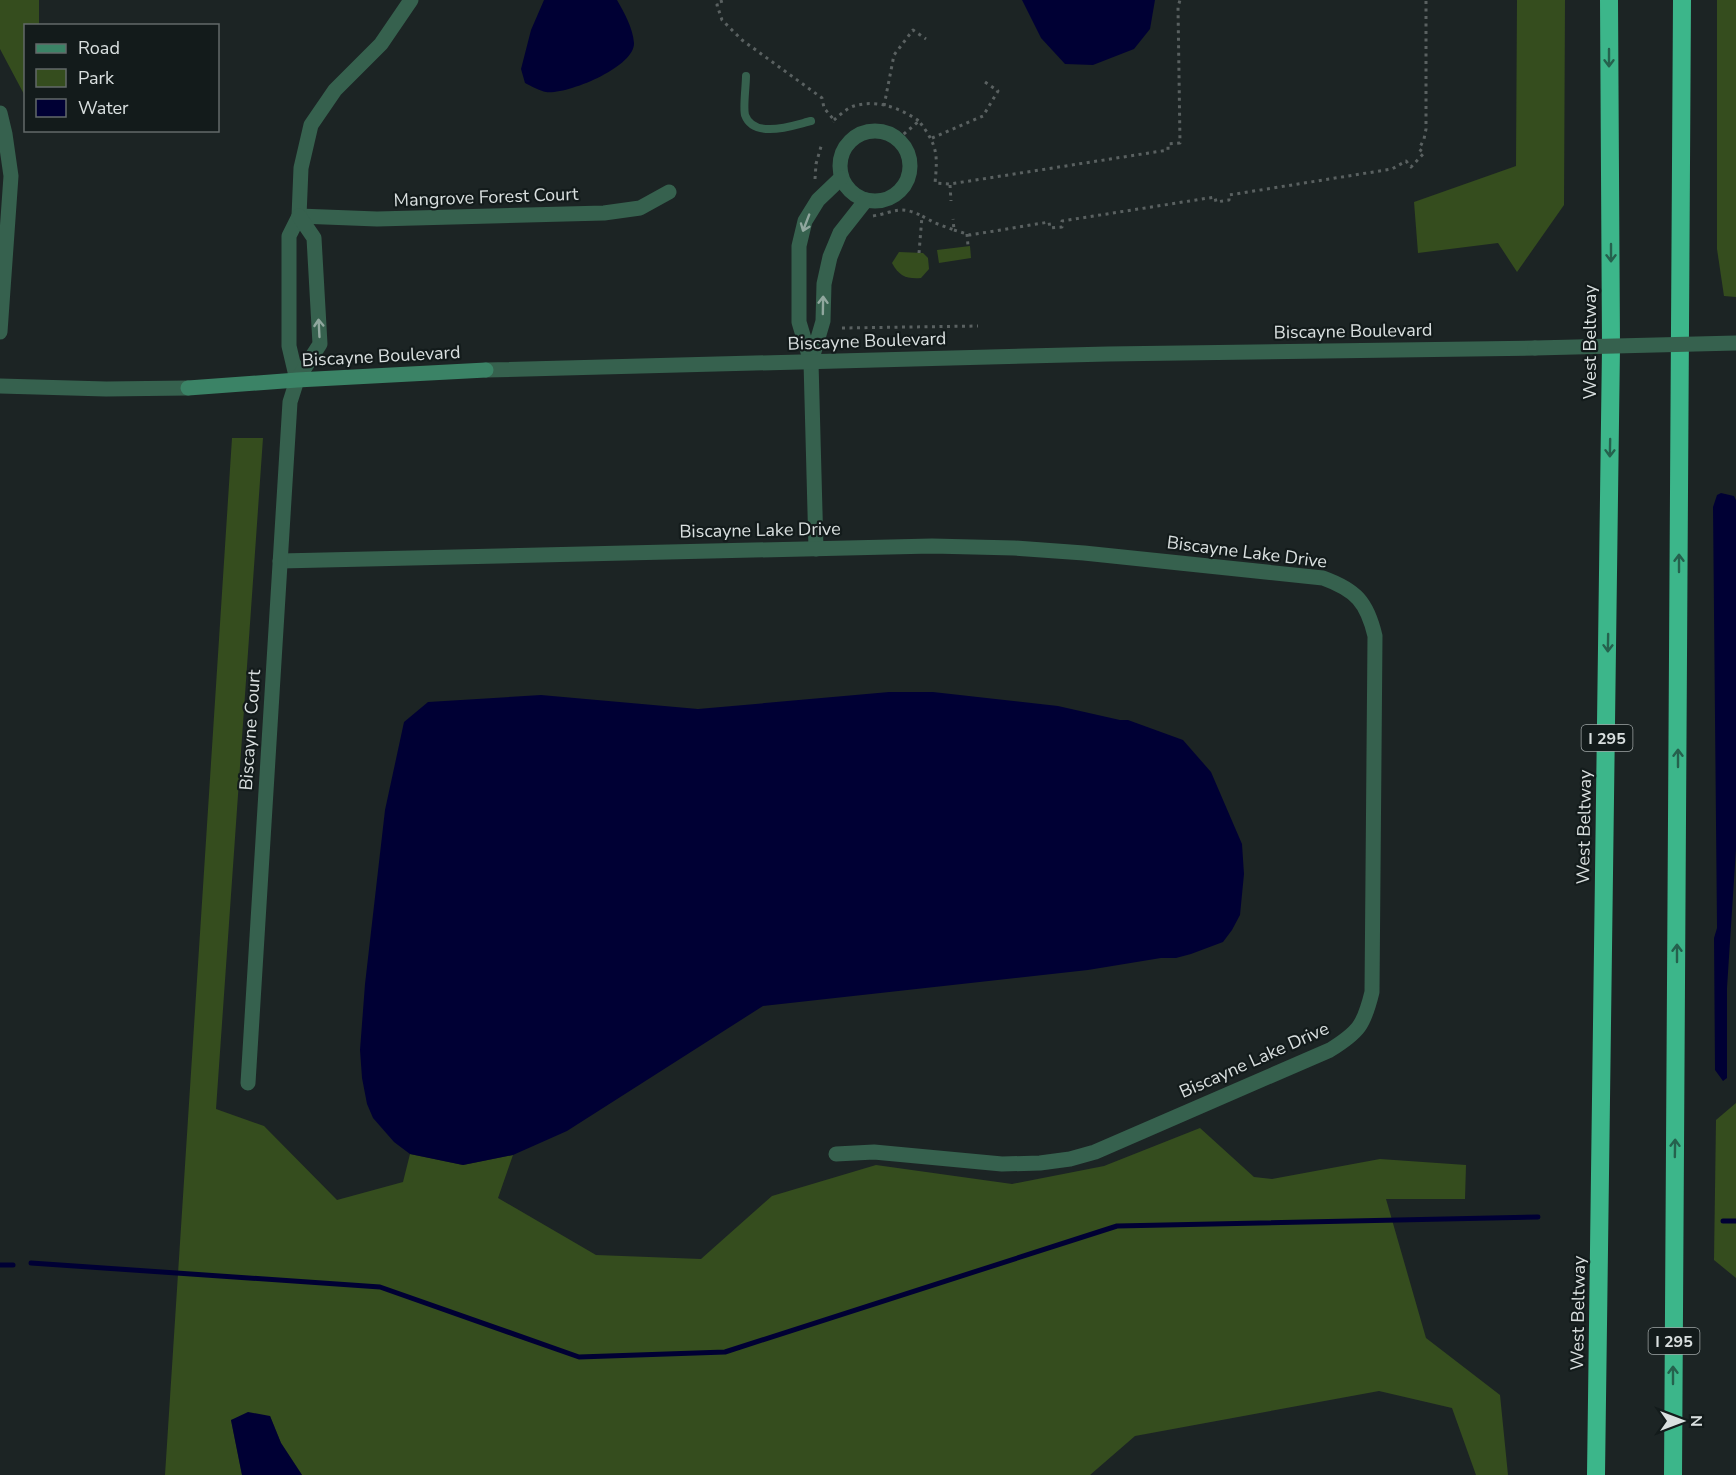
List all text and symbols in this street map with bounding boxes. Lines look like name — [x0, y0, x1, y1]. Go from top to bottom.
legend — [24, 24, 219, 132]
text: Road — [78, 36, 120, 60]
one-way arrow — [1603, 48, 1615, 68]
text: Park — [78, 66, 115, 90]
text: Water — [78, 96, 129, 120]
street label: Mangrove Forest Court — [393, 182, 580, 212]
one-way arrow — [800, 214, 811, 232]
one-way arrow — [1605, 243, 1616, 263]
street label: West Beltway — [1578, 284, 1602, 399]
one-way arrow — [818, 296, 829, 316]
street label: Biscayne Boulevard — [1273, 318, 1433, 344]
one-way arrow — [313, 319, 324, 339]
street label: Biscayne Boulevard — [787, 326, 947, 356]
street label: Biscayne Boulevard — [301, 340, 461, 372]
one-way arrow — [1604, 438, 1616, 458]
street label: Biscayne Lake Drive — [679, 517, 841, 543]
street label: Biscayne Lake Drive — [1165, 530, 1329, 574]
one-way arrow — [1673, 554, 1685, 574]
one-way arrow — [1602, 633, 1614, 653]
street label: Biscayne Court — [234, 668, 266, 791]
road number: I 295 — [1582, 725, 1632, 751]
one-way arrow — [1672, 749, 1684, 769]
street label: West Beltway — [1571, 769, 1597, 885]
one-way arrow — [1671, 944, 1683, 964]
street label: Biscayne Lake Drive — [1175, 1016, 1333, 1104]
one-way arrow — [1670, 1139, 1681, 1159]
street label: West Beltway — [1565, 1255, 1591, 1371]
road number: I 295 — [1648, 1328, 1700, 1354]
one-way arrow — [1668, 1365, 1679, 1385]
north arrow — [1652, 1391, 1712, 1451]
text: N — [1685, 1415, 1707, 1427]

